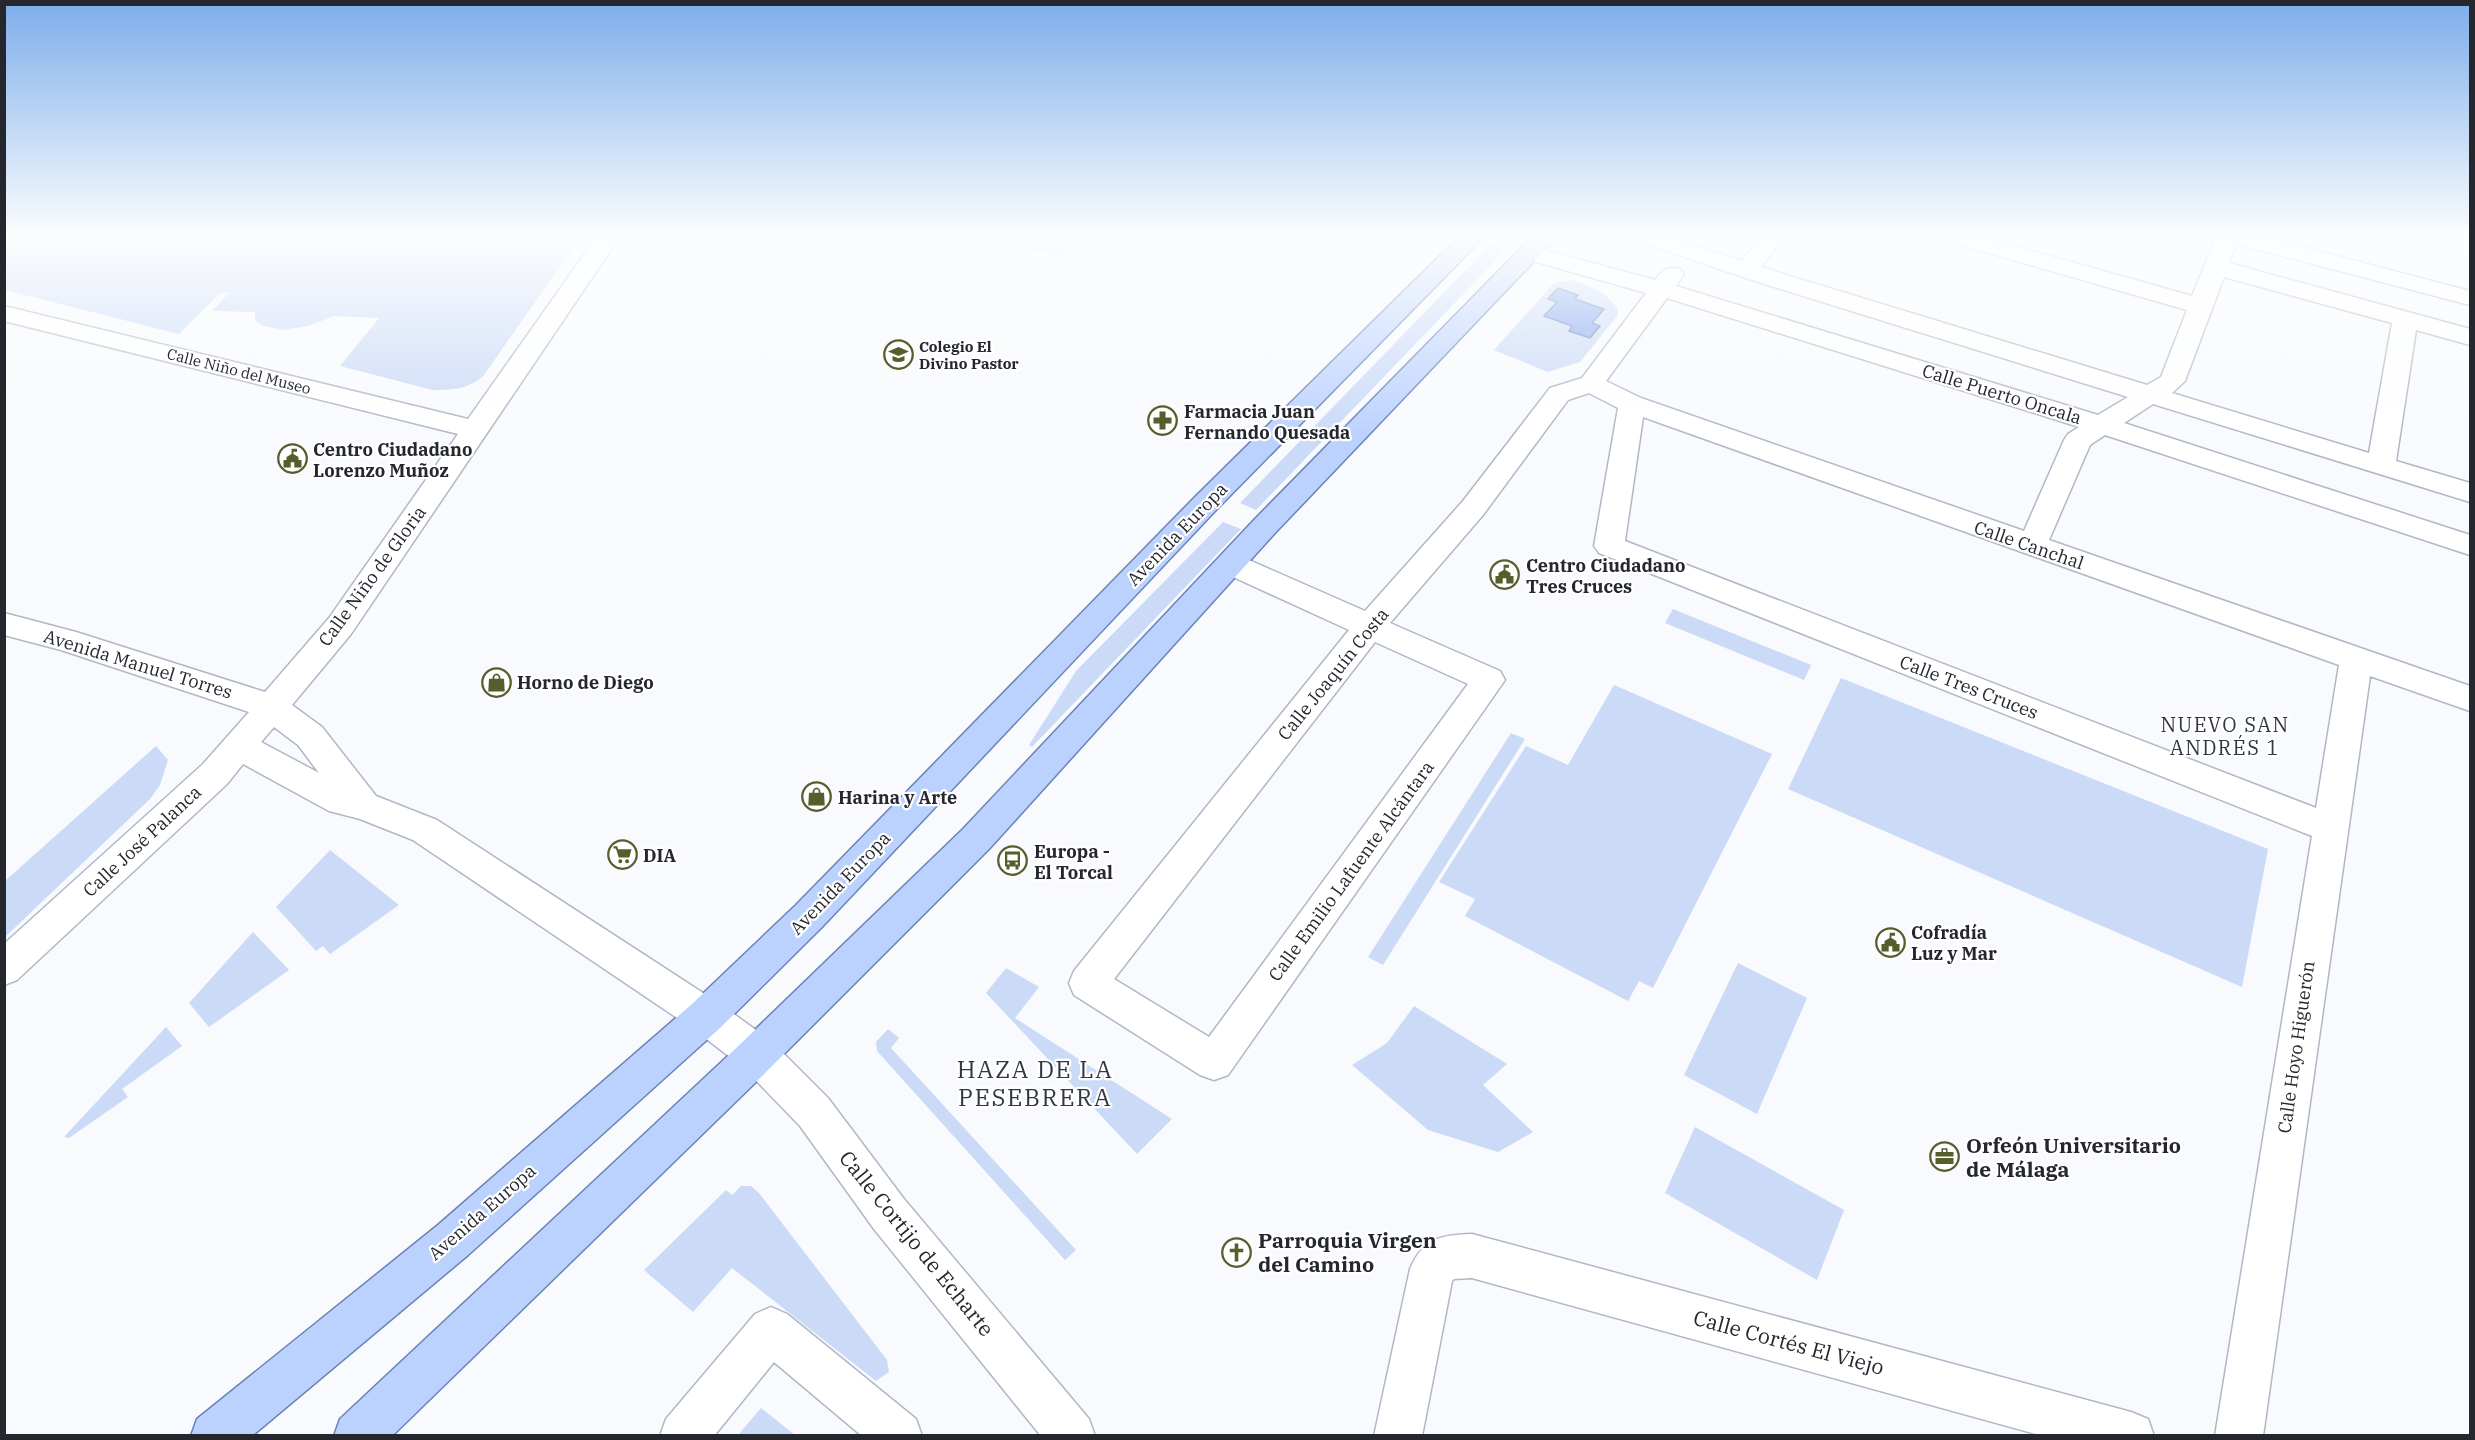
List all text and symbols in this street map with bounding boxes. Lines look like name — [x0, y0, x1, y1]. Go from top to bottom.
place label: Colegio El Divino Pastor — [919, 337, 1019, 373]
school or university icon: Colegio El Divino Pastor — [882, 339, 914, 371]
street label: Calle Niño del Museo — [165, 344, 313, 398]
street label: Calle Puerto Oncala — [1919, 359, 2085, 429]
place label: Farmacia Juan Fernando Quesada — [1184, 400, 1350, 444]
pharmacy icon: Farmacia Juan Fernando Quesada — [1147, 405, 1179, 437]
place label: Centro Ciudadano Lorenzo Muñoz — [313, 438, 472, 482]
public building icon: Centro Ciudadano Lorenzo Muñoz — [276, 443, 308, 475]
street label: Avenida Europa — [1122, 477, 1232, 591]
street label: Calle Niño de Gloria — [313, 501, 431, 651]
street label: Calle Canchal — [1971, 515, 2087, 575]
place label: Centro Ciudadano Tres Cruces — [1526, 554, 1685, 598]
public building icon: Centro Ciudadano Tres Cruces — [1489, 559, 1521, 591]
street label: Calle Joaquín Costa — [1272, 603, 1394, 745]
street label: Avenida Manuel Torres — [41, 624, 235, 704]
street label: Calle Tres Cruces — [1897, 650, 2041, 724]
shop icon: Horno de Diego — [480, 666, 512, 698]
place label: Horno de Diego — [517, 671, 654, 694]
district label: NUEVO SAN ANDRÉS 1 — [2160, 711, 2290, 761]
street label: Calle Emilio Lafuente Alcántara — [1263, 756, 1439, 986]
street label: Calle José Palanca — [78, 780, 206, 902]
shop icon: Harina y Arte — [801, 781, 833, 813]
place label: Harina y Arte — [838, 786, 957, 809]
street label: Avenida Europa — [785, 826, 895, 940]
supermarket icon: DIA — [606, 839, 638, 871]
place label: Europa - El Torcal — [1034, 840, 1113, 884]
place label: DIA — [643, 844, 677, 867]
bus stop icon: Europa - El Torcal — [997, 845, 1029, 877]
place label: Cofradía Luz y Mar — [1911, 921, 1997, 965]
public building icon: Cofradía Luz y Mar — [1874, 926, 1906, 958]
street label: Calle Hoyo Higuerón — [2273, 959, 2319, 1135]
district label: HAZA DE LA PESEBRERA — [957, 1053, 1113, 1113]
place label: Orfeón Universitario de Málaga — [1966, 1131, 2181, 1183]
office icon: Orfeón Universitario de Málaga — [1929, 1141, 1961, 1173]
street label: Calle Cortijo de Echarte — [833, 1144, 1001, 1342]
street label: Avenida Europa — [424, 1159, 541, 1265]
place label: Parroquia Virgen del Camino — [1258, 1226, 1437, 1278]
church icon: Parroquia Virgen del Camino — [1221, 1236, 1253, 1268]
street label: Calle Cortés El Viejo — [1691, 1303, 1887, 1381]

